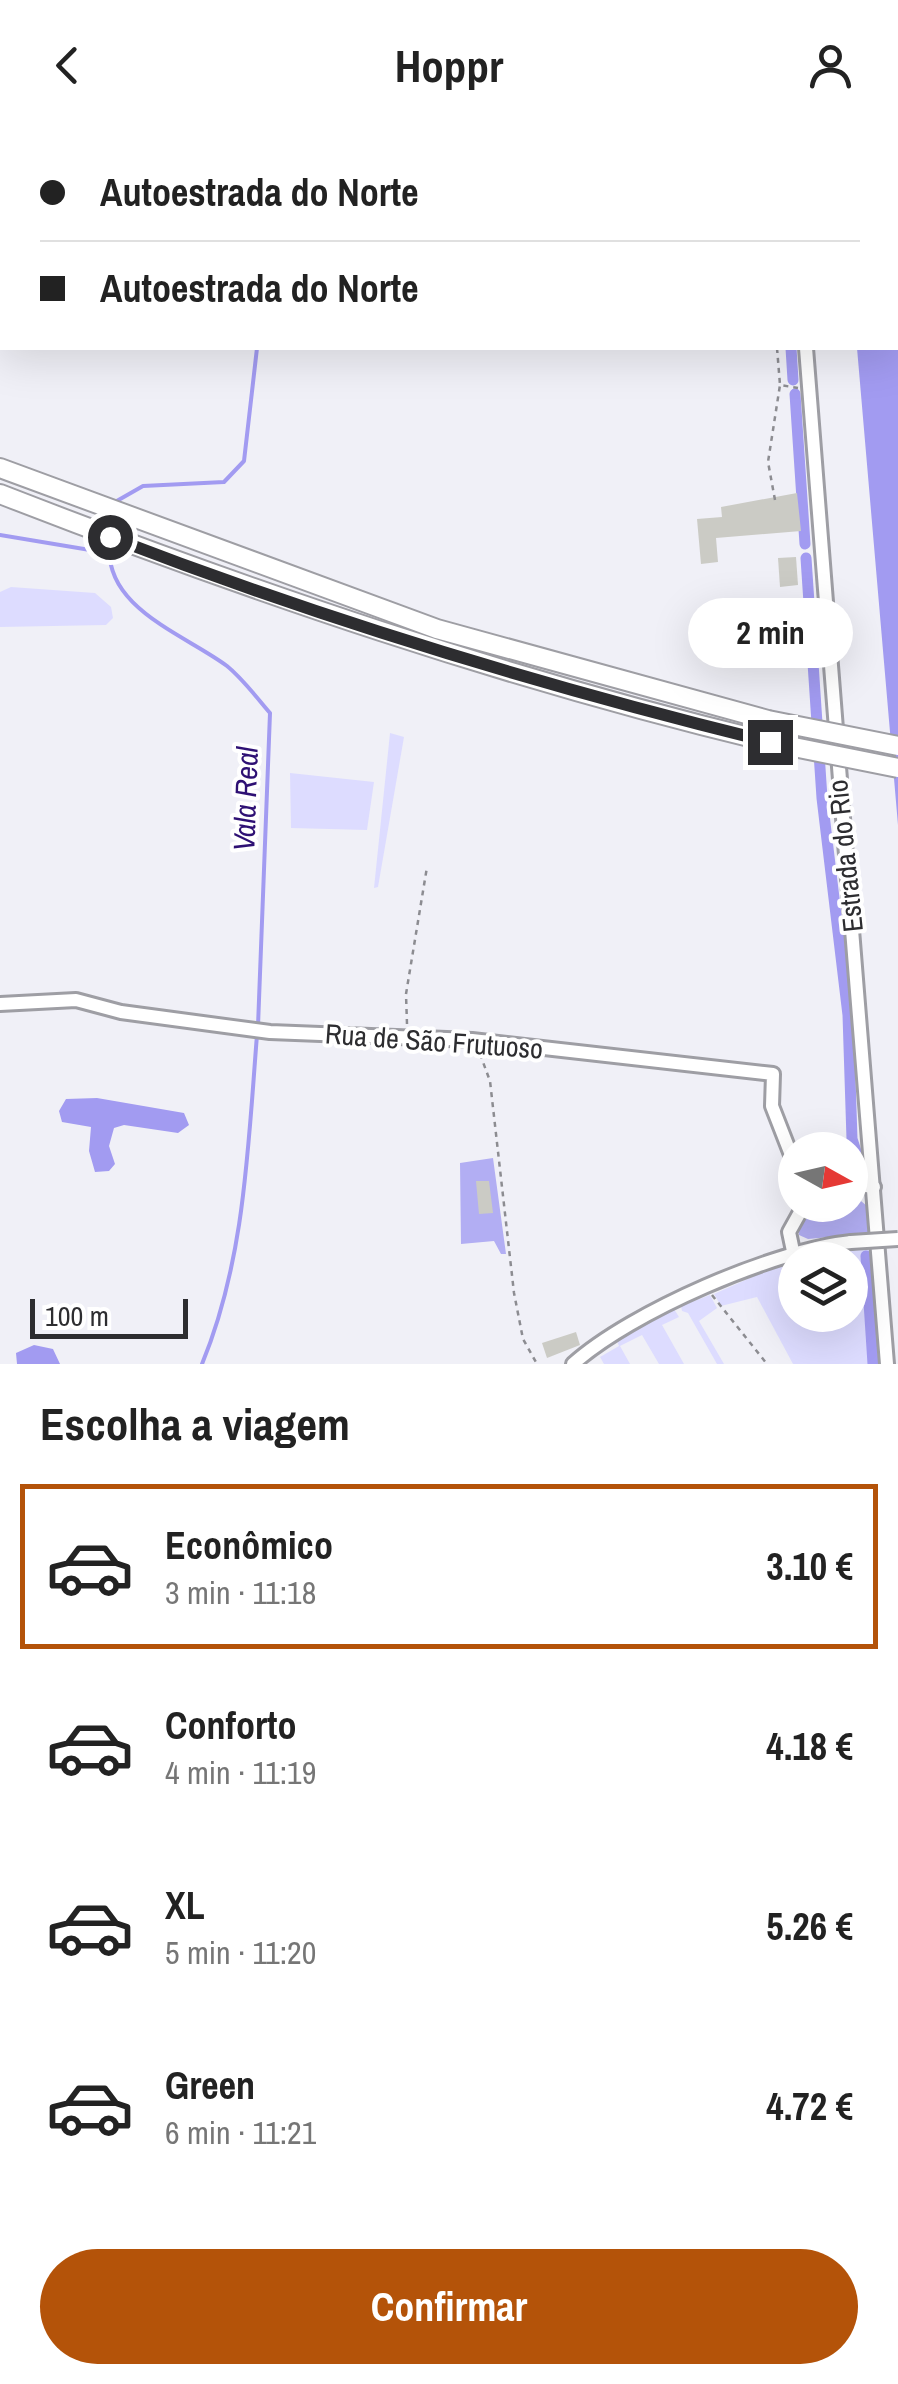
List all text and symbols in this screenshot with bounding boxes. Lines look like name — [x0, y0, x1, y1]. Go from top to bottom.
text: Hoppr — [395, 35, 503, 96]
icon: back — [40, 38, 95, 93]
icon: person — [803, 38, 858, 93]
text: Autoestrada do Norte — [100, 167, 419, 218]
text: Autoestrada do Norte — [100, 263, 419, 314]
route start — [88, 515, 133, 560]
callout: 2 min — [688, 597, 852, 667]
text: 2 min — [736, 611, 805, 654]
route end — [748, 720, 793, 765]
water label: Vala Real — [223, 746, 267, 852]
street label: Estrada do Rio — [818, 778, 872, 934]
street label: Rua de São Frutuoso — [324, 1014, 544, 1068]
north arrow — [778, 1132, 868, 1222]
map controls — [778, 1132, 868, 1332]
button: layers — [778, 1242, 868, 1332]
scale bar — [30, 1294, 188, 1338]
text: 100 m — [45, 1297, 109, 1335]
text: Escolha a viagem — [40, 1393, 350, 1454]
text: Econômico — [165, 1520, 333, 1571]
icon: car — [45, 1522, 135, 1612]
text: 3.10 € — [766, 1541, 853, 1592]
text: 3 min · 11:18 — [165, 1571, 316, 1614]
text: Conforto — [165, 1700, 297, 1751]
icon: car — [45, 1702, 135, 1792]
text: 4.18 € — [766, 1721, 853, 1772]
text: 4 min · 11:19 — [165, 1751, 316, 1794]
text: XL — [165, 1880, 205, 1931]
icon: car — [45, 1882, 135, 1972]
text: 5.26 € — [766, 1901, 853, 1952]
text: 5 min · 11:20 — [165, 1931, 316, 1974]
text: Green — [165, 2060, 255, 2111]
icon: car — [45, 2062, 135, 2152]
text: 4.72 € — [766, 2081, 853, 2132]
text: 6 min · 11:21 — [165, 2111, 316, 2154]
button: Confirmar — [40, 2249, 858, 2364]

